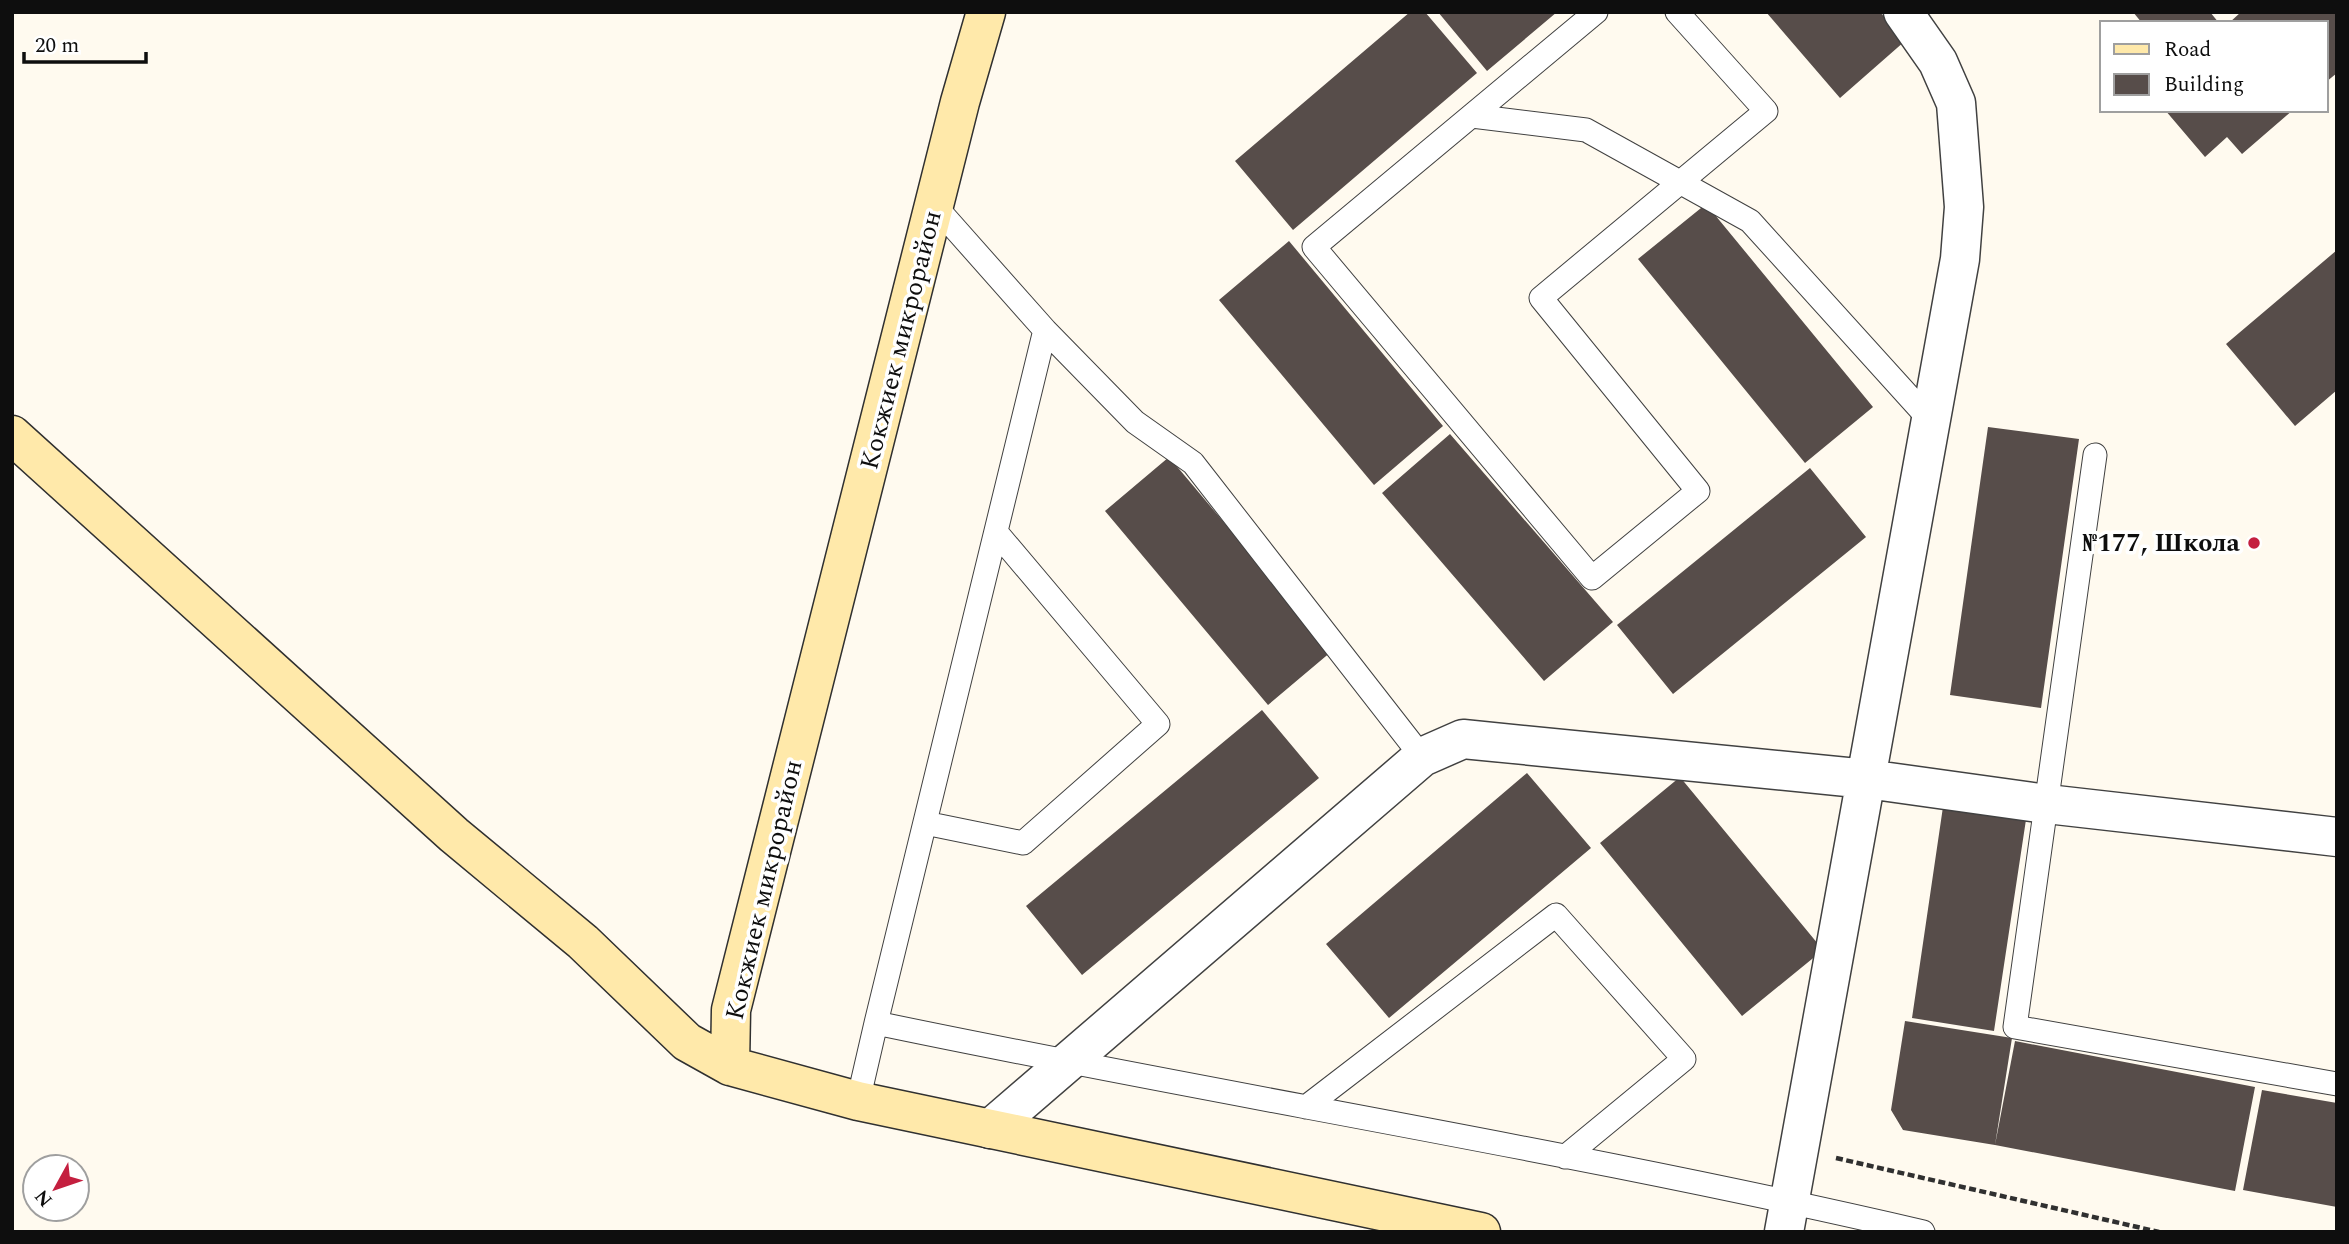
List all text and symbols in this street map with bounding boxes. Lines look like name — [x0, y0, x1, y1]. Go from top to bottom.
scale bar — [24, 21, 147, 65]
legend — [2100, 21, 2328, 112]
text: 20 m — [35, 30, 79, 62]
text: Road — [2164, 34, 2211, 66]
text: Building — [2164, 69, 2244, 101]
street label: Кокжиек микрорайон — [849, 206, 953, 474]
place label: №177, Школа — [2083, 523, 2241, 563]
marker: №177, Школа — [2246, 535, 2262, 551]
street label: Кокжиек микрорайон — [715, 756, 813, 1024]
north arrow — [21, 1153, 91, 1223]
text: N — [28, 1183, 60, 1213]

